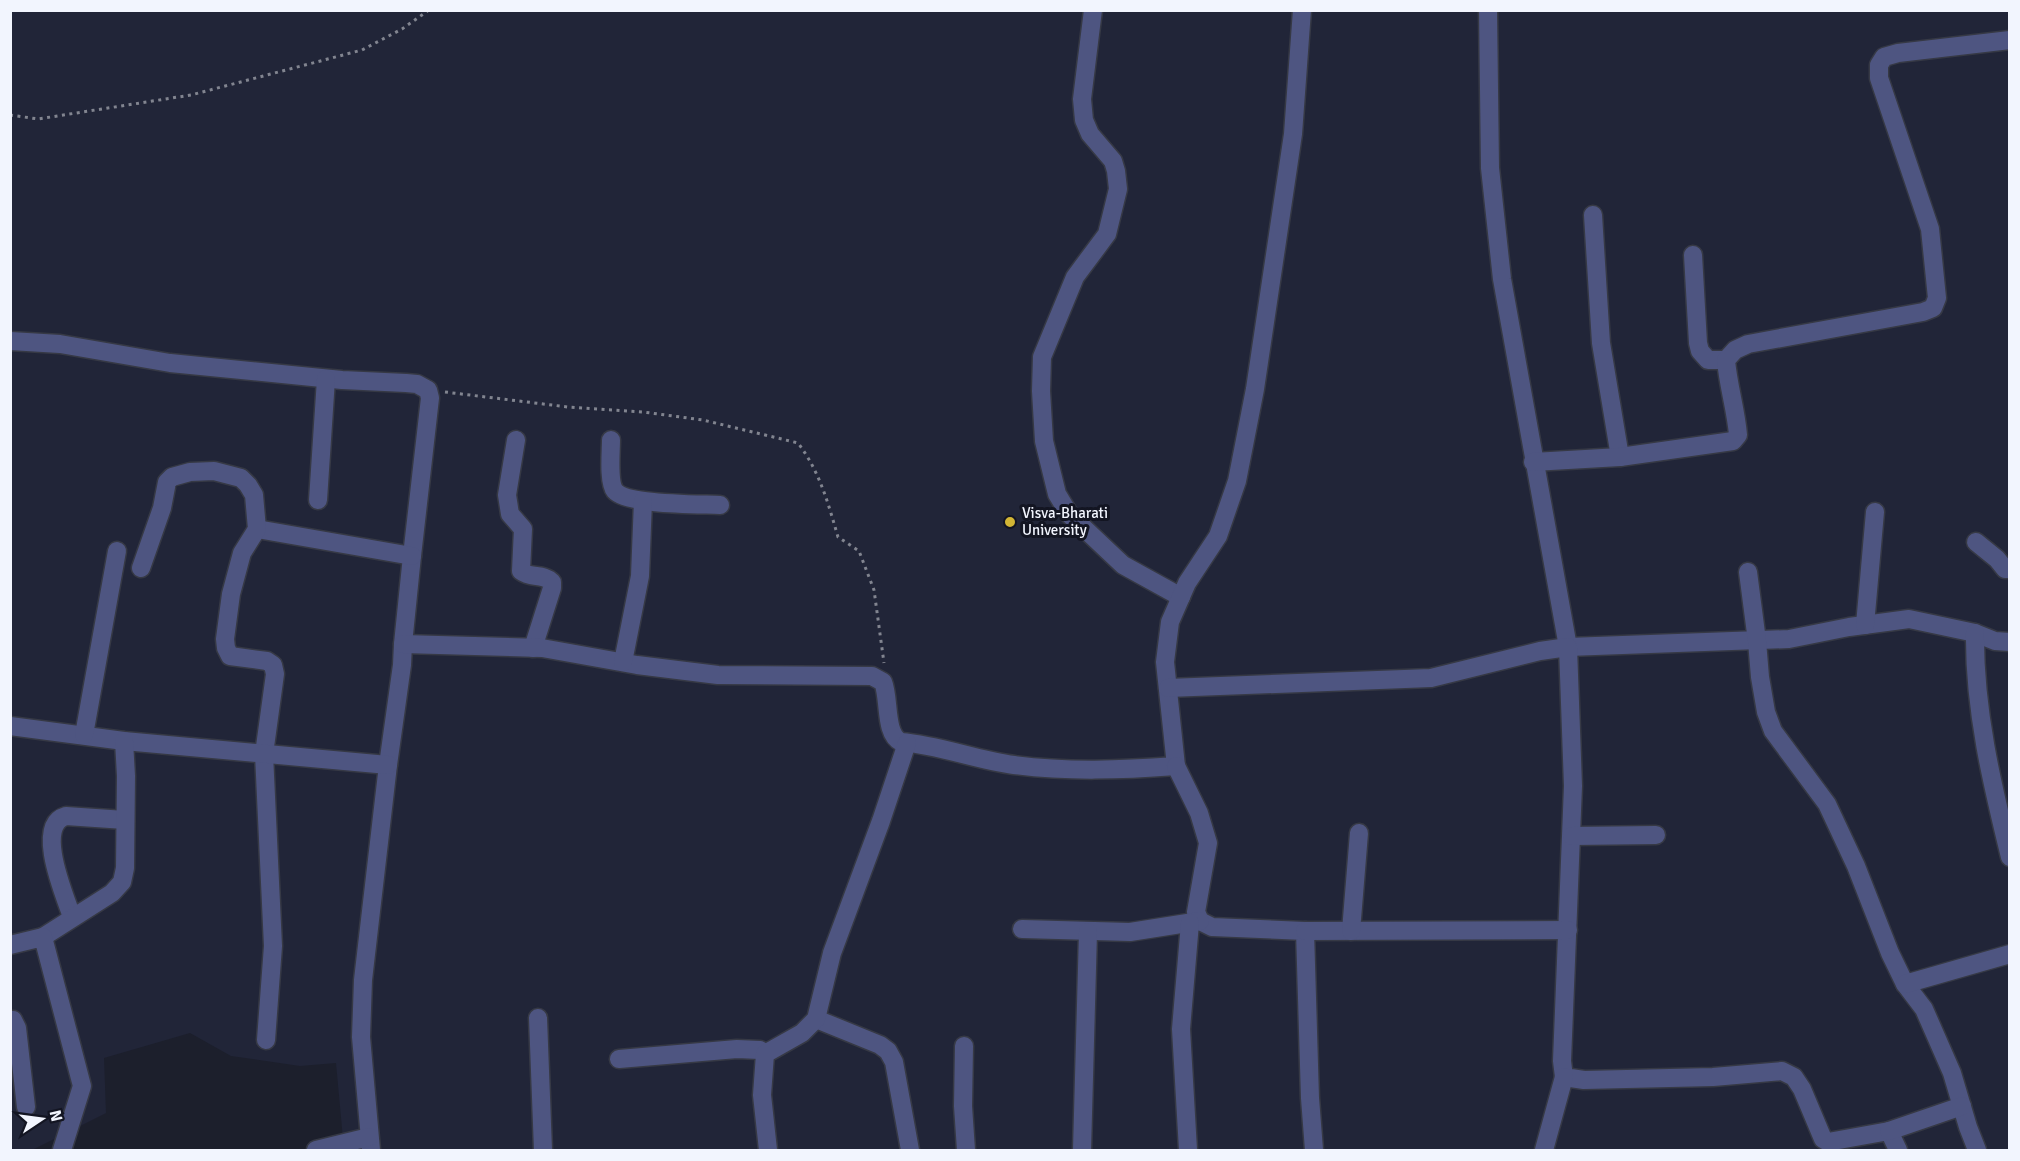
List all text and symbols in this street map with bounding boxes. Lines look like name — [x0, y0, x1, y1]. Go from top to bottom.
place label: Visva-Bharati University — [1022, 504, 1108, 539]
marker: Visva-Bharati University — [1003, 515, 1017, 529]
north arrow — [12, 1089, 72, 1149]
text: N — [45, 1108, 67, 1124]

